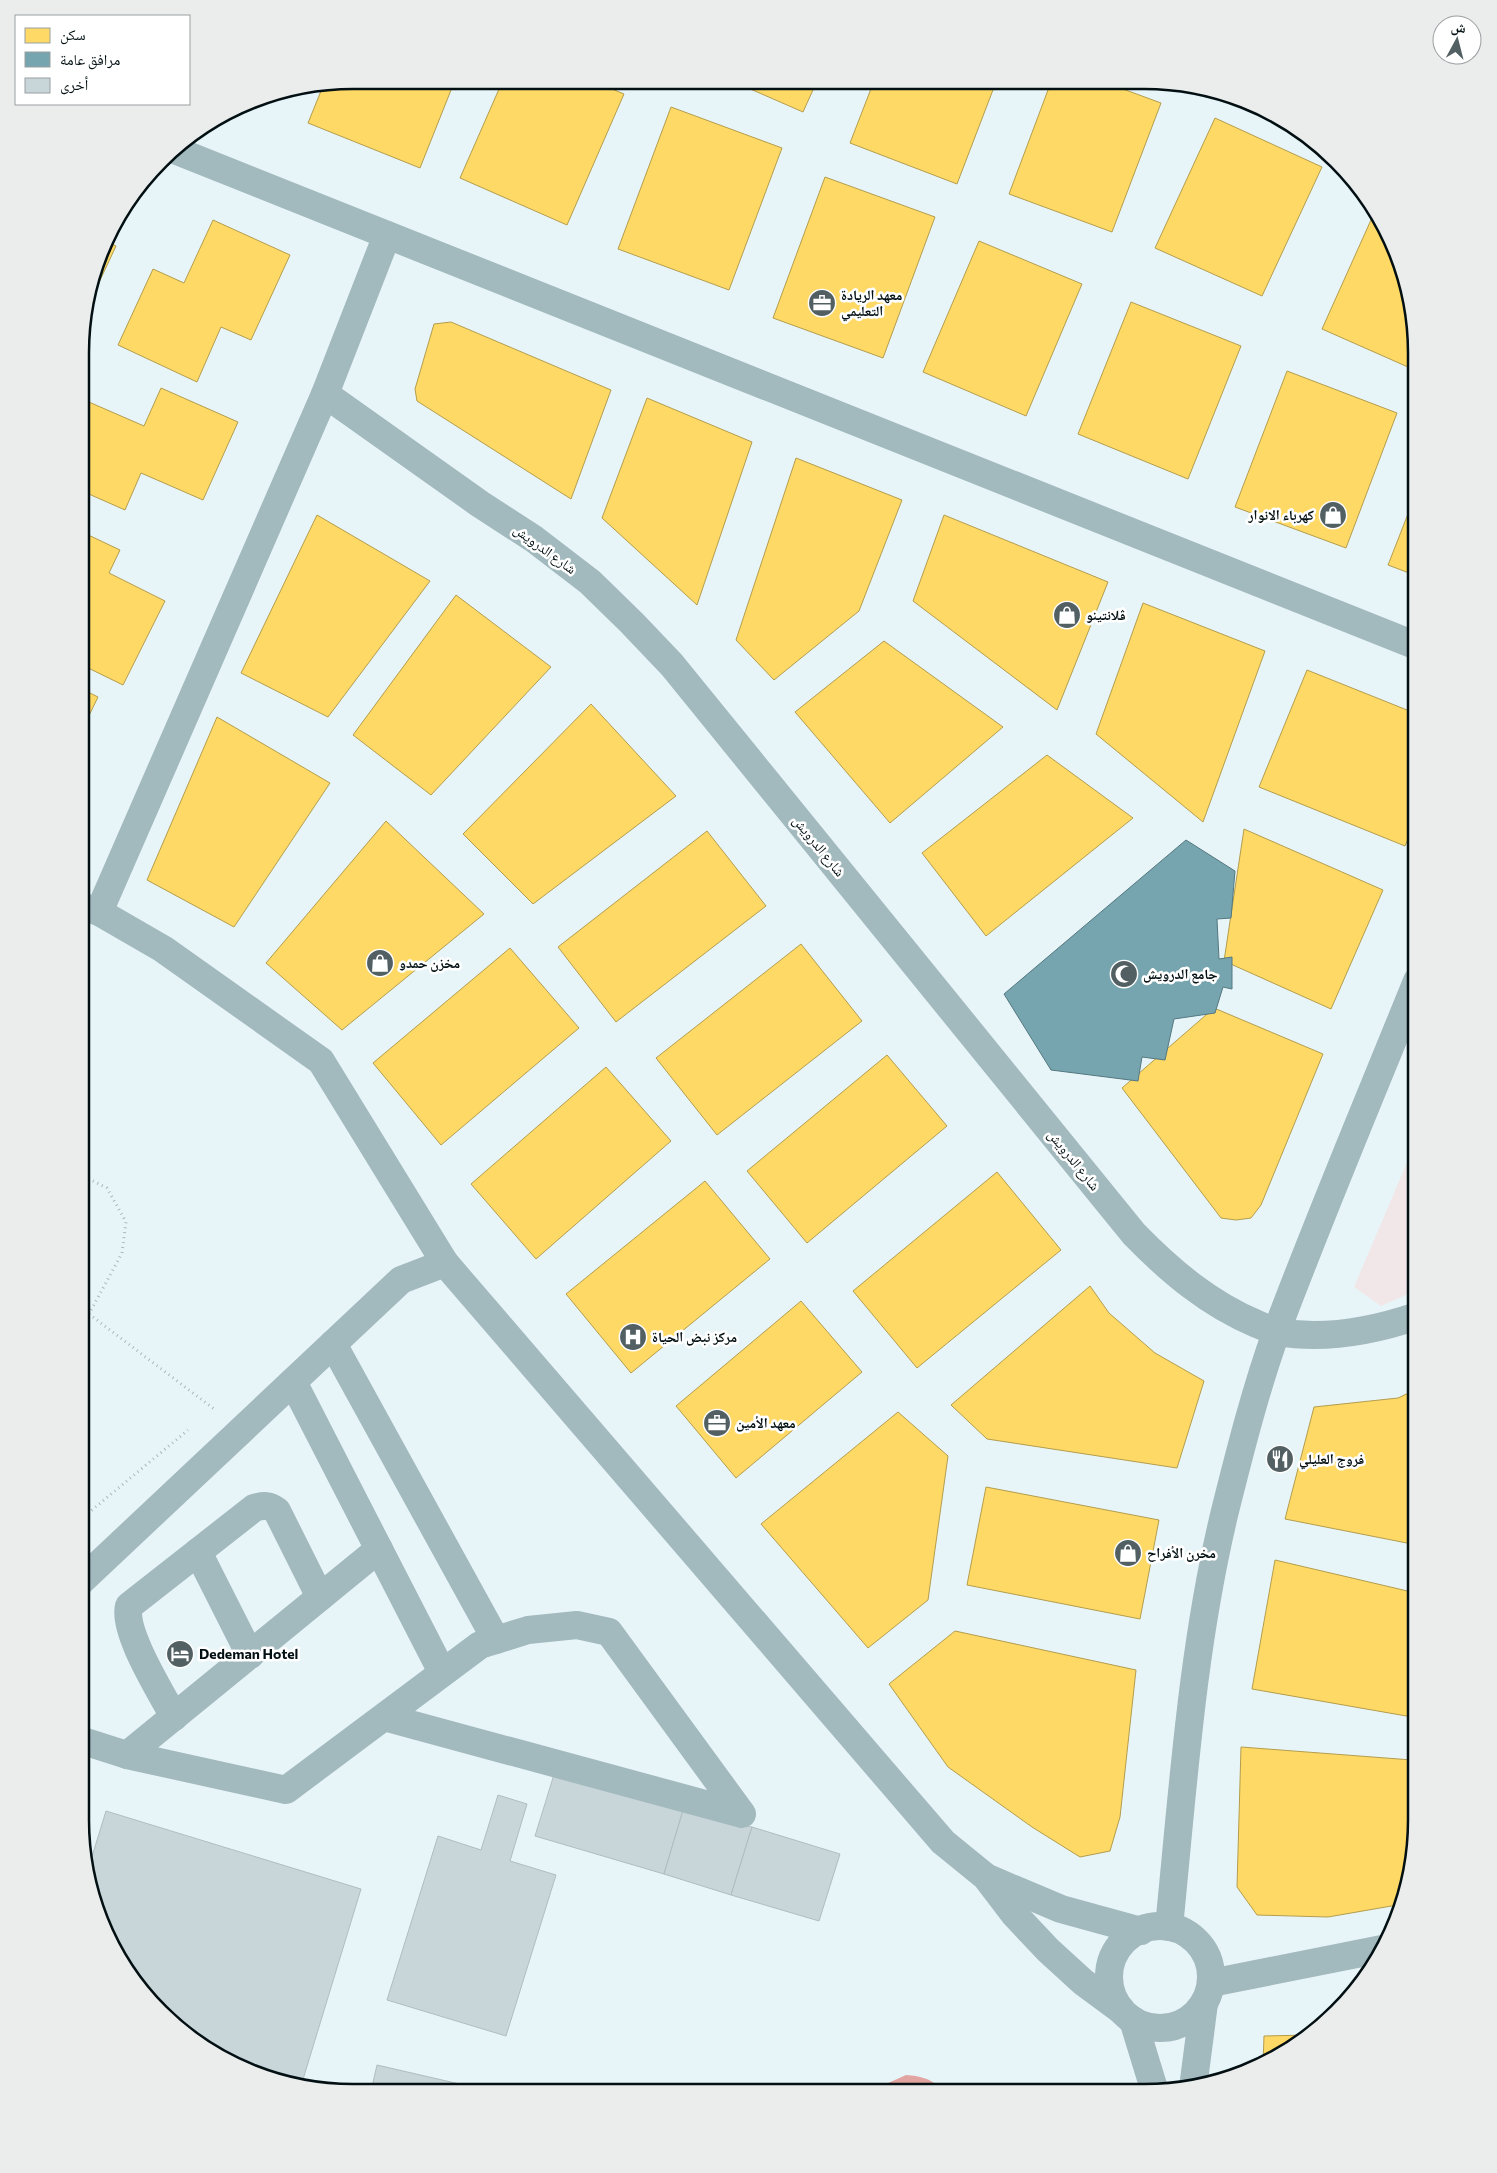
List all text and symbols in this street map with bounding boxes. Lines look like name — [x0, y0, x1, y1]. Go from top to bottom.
legend — [15, 15, 190, 105]
north arrow — [1432, 15, 1482, 65]
text: ش — [1450, 17, 1467, 37]
text: سكن — [60, 25, 86, 45]
text: مرافق عامة — [60, 50, 120, 70]
text: أخرى — [60, 75, 89, 95]
place label: معهد الريادة التعليمي — [841, 286, 902, 322]
office icon: معهد الريادة التعليمي — [807, 288, 837, 318]
shop icon: كهرباء الانوار — [1318, 500, 1348, 530]
place label: كهرباء الانوار — [1247, 506, 1314, 524]
street label: شارع الدرويش — [509, 520, 580, 579]
shop icon: ڤلانتينو — [1052, 600, 1082, 630]
place label: ڤلانتينو — [1086, 606, 1126, 623]
street label: شارع الدرويش — [788, 812, 849, 881]
shop icon: مخزن حمدو — [365, 948, 395, 978]
place label: مخزن حمدو — [399, 954, 460, 972]
mosque icon: جامع الدرويش — [1109, 959, 1139, 989]
place label: جامع الدرويش — [1143, 965, 1217, 984]
street label: شارع الدرويش — [1043, 1126, 1104, 1195]
hospital icon: مركز نبض الحياة — [618, 1322, 648, 1352]
place label: مركز نبض الحياة — [652, 1328, 737, 1346]
office icon: معهد الأمين — [702, 1408, 732, 1438]
place label: معهد الأمين — [736, 1414, 796, 1432]
restaurant icon: فروج العليلي — [1265, 1444, 1295, 1474]
place label: فروج العليلي — [1299, 1450, 1364, 1470]
shop icon: مخرن الأفراح — [1113, 1538, 1143, 1568]
place label: مخرن الأفراح — [1147, 1544, 1216, 1562]
hotel icon: Dedeman Hotel — [165, 1639, 195, 1669]
place label: Dedeman Hotel — [199, 1645, 298, 1662]

